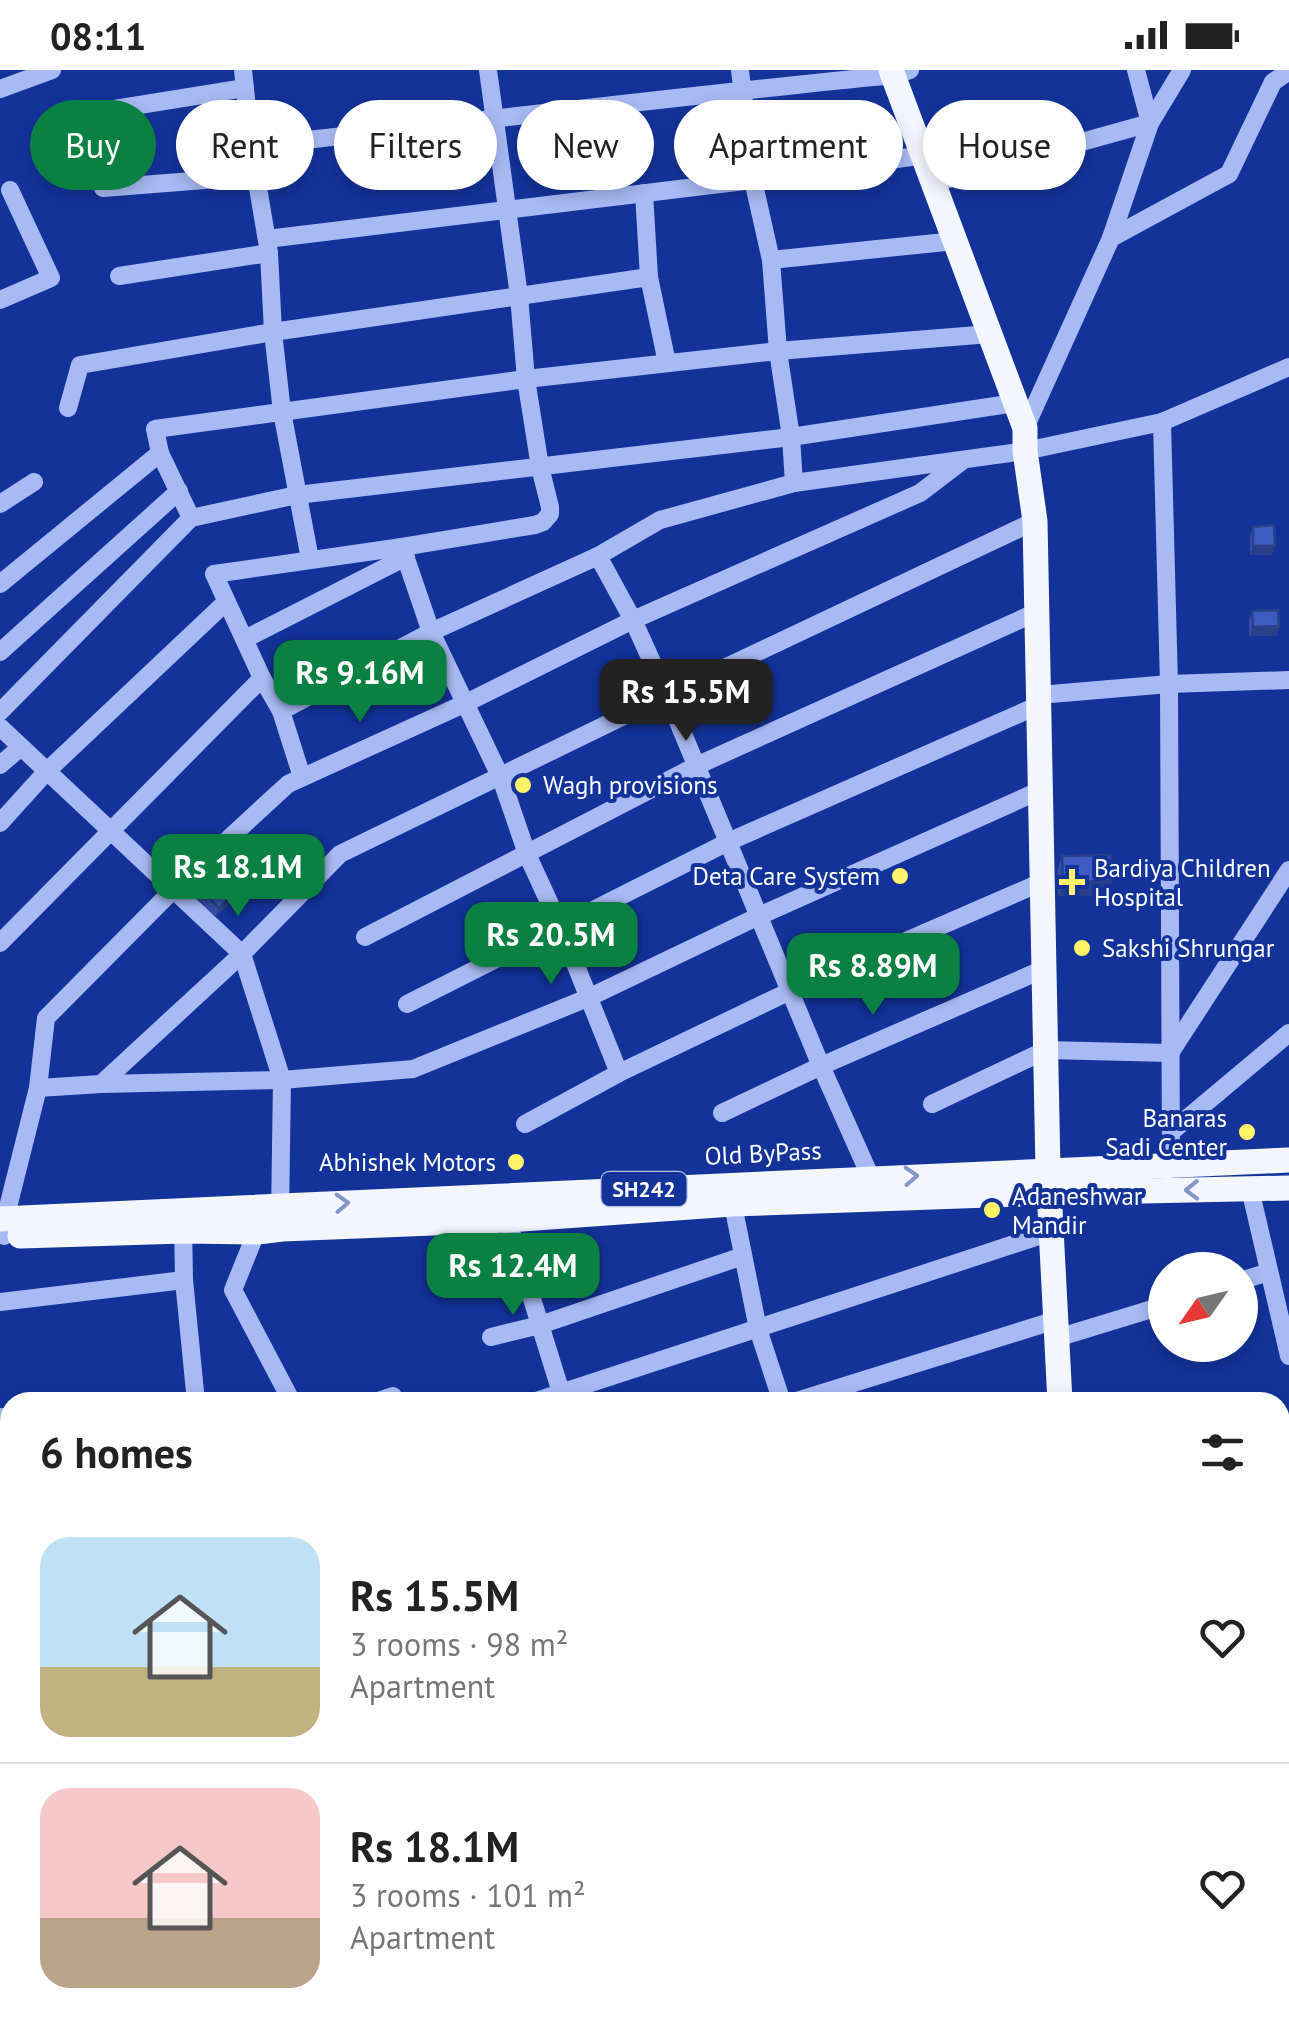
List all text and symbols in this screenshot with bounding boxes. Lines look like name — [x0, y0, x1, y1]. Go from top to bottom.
text: 08:11 — [50, 11, 146, 60]
chip: Buy — [30, 100, 156, 190]
chip: Rent — [176, 100, 314, 190]
chip: Filters — [334, 100, 497, 190]
chip: New — [517, 100, 654, 190]
chip: Apartment — [674, 100, 903, 190]
chip: House — [923, 100, 1086, 190]
pin: Rs 9.16M — [257, 640, 463, 725]
text: Rs 9.16M — [296, 651, 424, 693]
pin: Rs 15.5M — [583, 659, 789, 744]
text: Rs 15.5M — [622, 670, 750, 712]
place label: Wagh provisions — [543, 769, 718, 801]
marker: Wagh provisions — [512, 774, 534, 796]
pin: Rs 18.1M — [135, 834, 341, 919]
text: Rs 18.1M — [174, 845, 302, 887]
place label: Bardiya Children Hospital — [1094, 852, 1271, 913]
place label: Deta Care System — [693, 860, 880, 892]
marker: Deta Care System — [889, 865, 911, 887]
marker: Bardiya Children Hospital — [1059, 869, 1085, 895]
pin: Rs 20.5M — [448, 902, 654, 987]
text: Rs 20.5M — [487, 913, 615, 955]
place label: Sakshi Shrungar — [1102, 932, 1275, 964]
pin: Rs 8.89M — [770, 933, 976, 1018]
marker: Sakshi Shrungar — [1071, 937, 1093, 959]
text: Rs 8.89M — [809, 944, 937, 986]
place label: Banaras Sadi Center — [1105, 1102, 1227, 1163]
marker: Banaras Sadi Center — [1236, 1121, 1258, 1143]
street label: Old ByPass — [704, 1134, 822, 1172]
place label: Abhishek Motors — [319, 1146, 496, 1178]
marker: Abhishek Motors — [505, 1151, 527, 1173]
one-way arrow — [904, 1166, 920, 1187]
road number: SH242 — [602, 1172, 686, 1206]
one-way arrow — [1183, 1179, 1198, 1201]
place label: Adaneshwar Mandir — [1012, 1180, 1143, 1241]
one-way arrow — [335, 1193, 351, 1214]
marker: Adaneshwar Mandir — [981, 1199, 1003, 1221]
pin: Rs 12.4M — [410, 1233, 616, 1318]
text: Rs 12.4M — [449, 1244, 577, 1286]
north arrow — [1148, 1252, 1258, 1362]
map controls — [1148, 1252, 1258, 1362]
text: 6 homes — [40, 1425, 193, 1480]
icon: filters — [1195, 1425, 1250, 1480]
text: Rs 15.5M — [350, 1568, 519, 1623]
icon: home — [120, 1577, 240, 1697]
icon: heart — [1195, 1610, 1250, 1665]
text: 3 rooms · 98 m² — [350, 1623, 568, 1665]
text: Apartment — [350, 1665, 495, 1707]
text: Rs 18.1M — [350, 1819, 519, 1874]
icon: home — [120, 1828, 240, 1948]
icon: heart — [1195, 1861, 1250, 1916]
text: 3 rooms · 101 m² — [350, 1874, 586, 1916]
text: Apartment — [350, 1916, 495, 1958]

